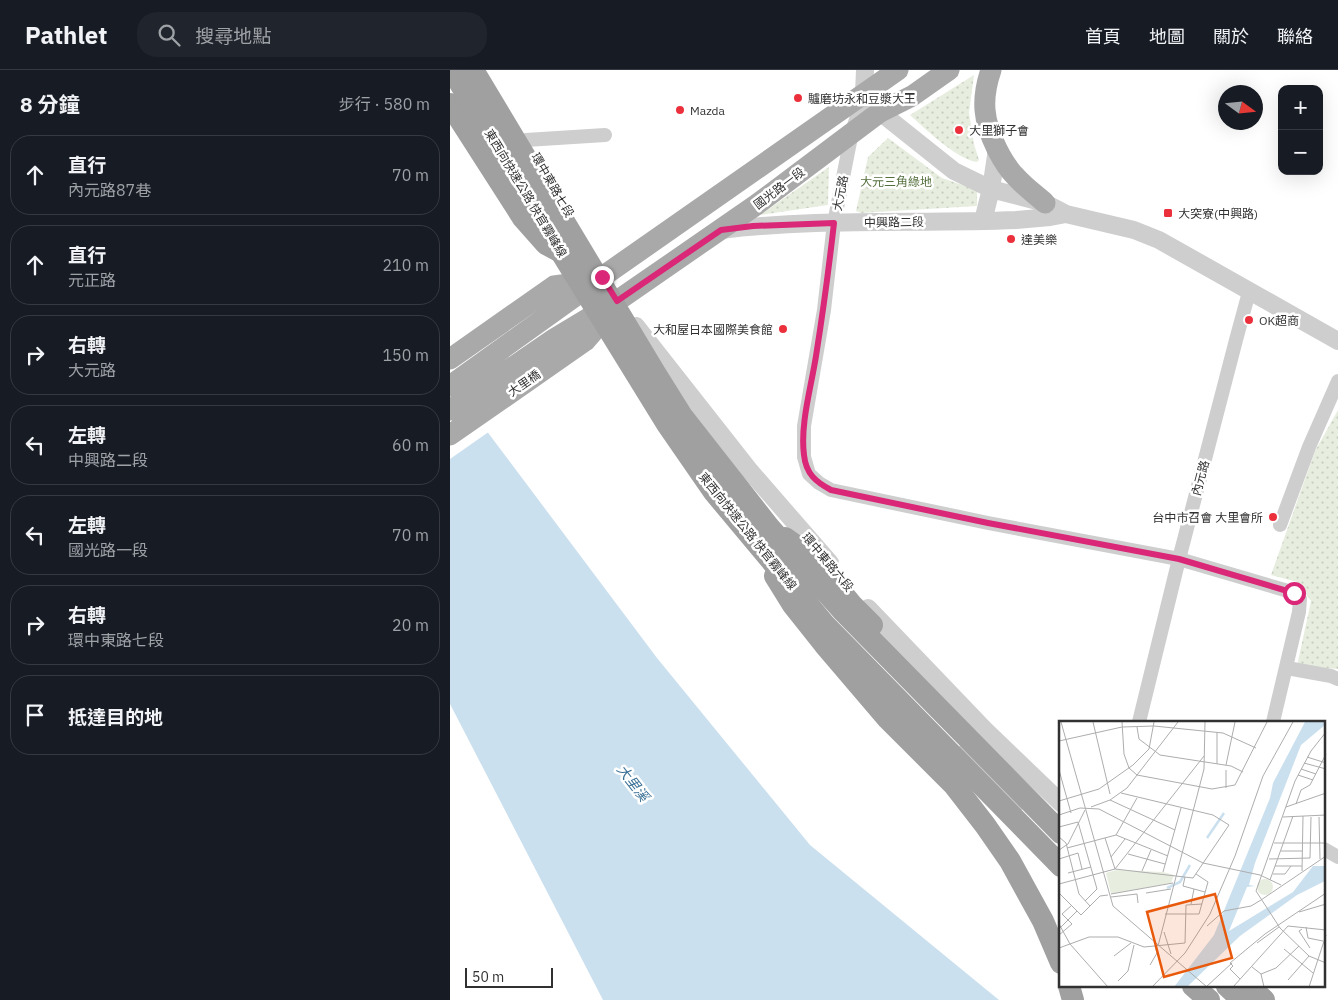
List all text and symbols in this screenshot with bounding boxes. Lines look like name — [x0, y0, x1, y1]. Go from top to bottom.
search box — [137, 12, 487, 57]
text: Pathlet — [25, 19, 107, 51]
icon: search — [155, 21, 183, 49]
text: 搜尋地點 — [195, 24, 271, 48]
text: 首頁 — [1085, 25, 1121, 48]
text: 地圖 — [1149, 25, 1185, 48]
text: 關於 — [1213, 25, 1249, 48]
text: 聯絡 — [1277, 25, 1313, 48]
north arrow — [1218, 85, 1263, 130]
map controls — [1278, 85, 1323, 175]
button: + — [1278, 85, 1323, 130]
text: 8 分鐘 — [20, 90, 80, 118]
place label: 驢磨坊永和豆漿大王 — [808, 91, 916, 106]
marker: 驢磨坊永和豆漿大王 — [792, 92, 804, 104]
text: 步行 · 580 m — [339, 94, 430, 114]
place label: Mazda — [690, 103, 726, 118]
marker: Mazda — [674, 104, 686, 116]
place label: 大里獅子會 — [969, 123, 1029, 138]
marker: 大里獅子會 — [953, 124, 965, 136]
street label: 東西向快速公路 快官霧峰線 — [482, 126, 570, 260]
button: − — [1278, 130, 1323, 175]
street label: 環中東路七段 — [529, 150, 577, 220]
text: 直行 — [68, 153, 106, 177]
icon: ahead — [21, 161, 49, 189]
street label: 國光路一段 — [751, 164, 807, 212]
text: 70 m — [392, 165, 429, 185]
street label: 大元路 — [829, 174, 851, 212]
park label: 大元三角綠地 — [860, 174, 932, 189]
text: 內元路87巷 — [68, 180, 151, 200]
place label: 大突寮(中興路) — [1178, 206, 1258, 221]
marker: 大突寮(中興路) — [1162, 207, 1174, 219]
street label: 中興路二段 — [864, 214, 924, 230]
place label: 達美樂 — [1021, 232, 1057, 247]
marker: 達美樂 — [1005, 233, 1017, 245]
text: 直行 — [68, 243, 106, 267]
icon: ahead — [21, 251, 49, 279]
text: 210 m — [382, 255, 429, 275]
route end — [591, 266, 614, 289]
text: 元正路 — [68, 270, 116, 290]
place label: OK超商 — [1259, 313, 1299, 328]
marker: OK超商 — [1243, 314, 1255, 326]
place label: 大和屋日本國際美食館 — [653, 322, 773, 337]
marker: 大和屋日本國際美食館 — [777, 323, 789, 335]
text: 右轉 — [68, 333, 106, 357]
icon: right — [21, 341, 49, 369]
text: 150 m — [382, 345, 429, 365]
text: 大元路 — [68, 360, 116, 380]
street label: 大里橋 — [505, 367, 543, 399]
text: 左轉 — [68, 423, 106, 447]
icon: left — [21, 431, 49, 459]
text: 60 m — [392, 435, 429, 455]
text: 中興路二段 — [68, 450, 148, 470]
street label: 內元路 — [1188, 459, 1212, 497]
street label: 東西向快速公路 快官霧峰線 — [696, 469, 800, 593]
place label: 台中市召會 大里會所 — [1152, 510, 1263, 525]
marker: 台中市召會 大里會所 — [1267, 511, 1279, 523]
text: 左轉 — [68, 513, 106, 537]
icon: left — [21, 521, 49, 549]
text: 70 m — [392, 525, 429, 545]
street label: 環中東路六段 — [799, 530, 857, 594]
text: 國光路一段 — [68, 540, 148, 560]
route start — [1283, 582, 1306, 605]
text: 右轉 — [68, 603, 106, 627]
icon: right — [21, 611, 49, 639]
text: 20 m — [392, 615, 429, 635]
text: 環中東路七段 — [68, 630, 164, 650]
icon: arrive — [21, 701, 49, 729]
text: 抵達目的地 — [68, 705, 163, 729]
inset map — [1059, 721, 1326, 988]
water label: 大里溪 — [613, 761, 654, 807]
scale bar — [465, 965, 552, 988]
text: 50 m — [472, 968, 504, 986]

